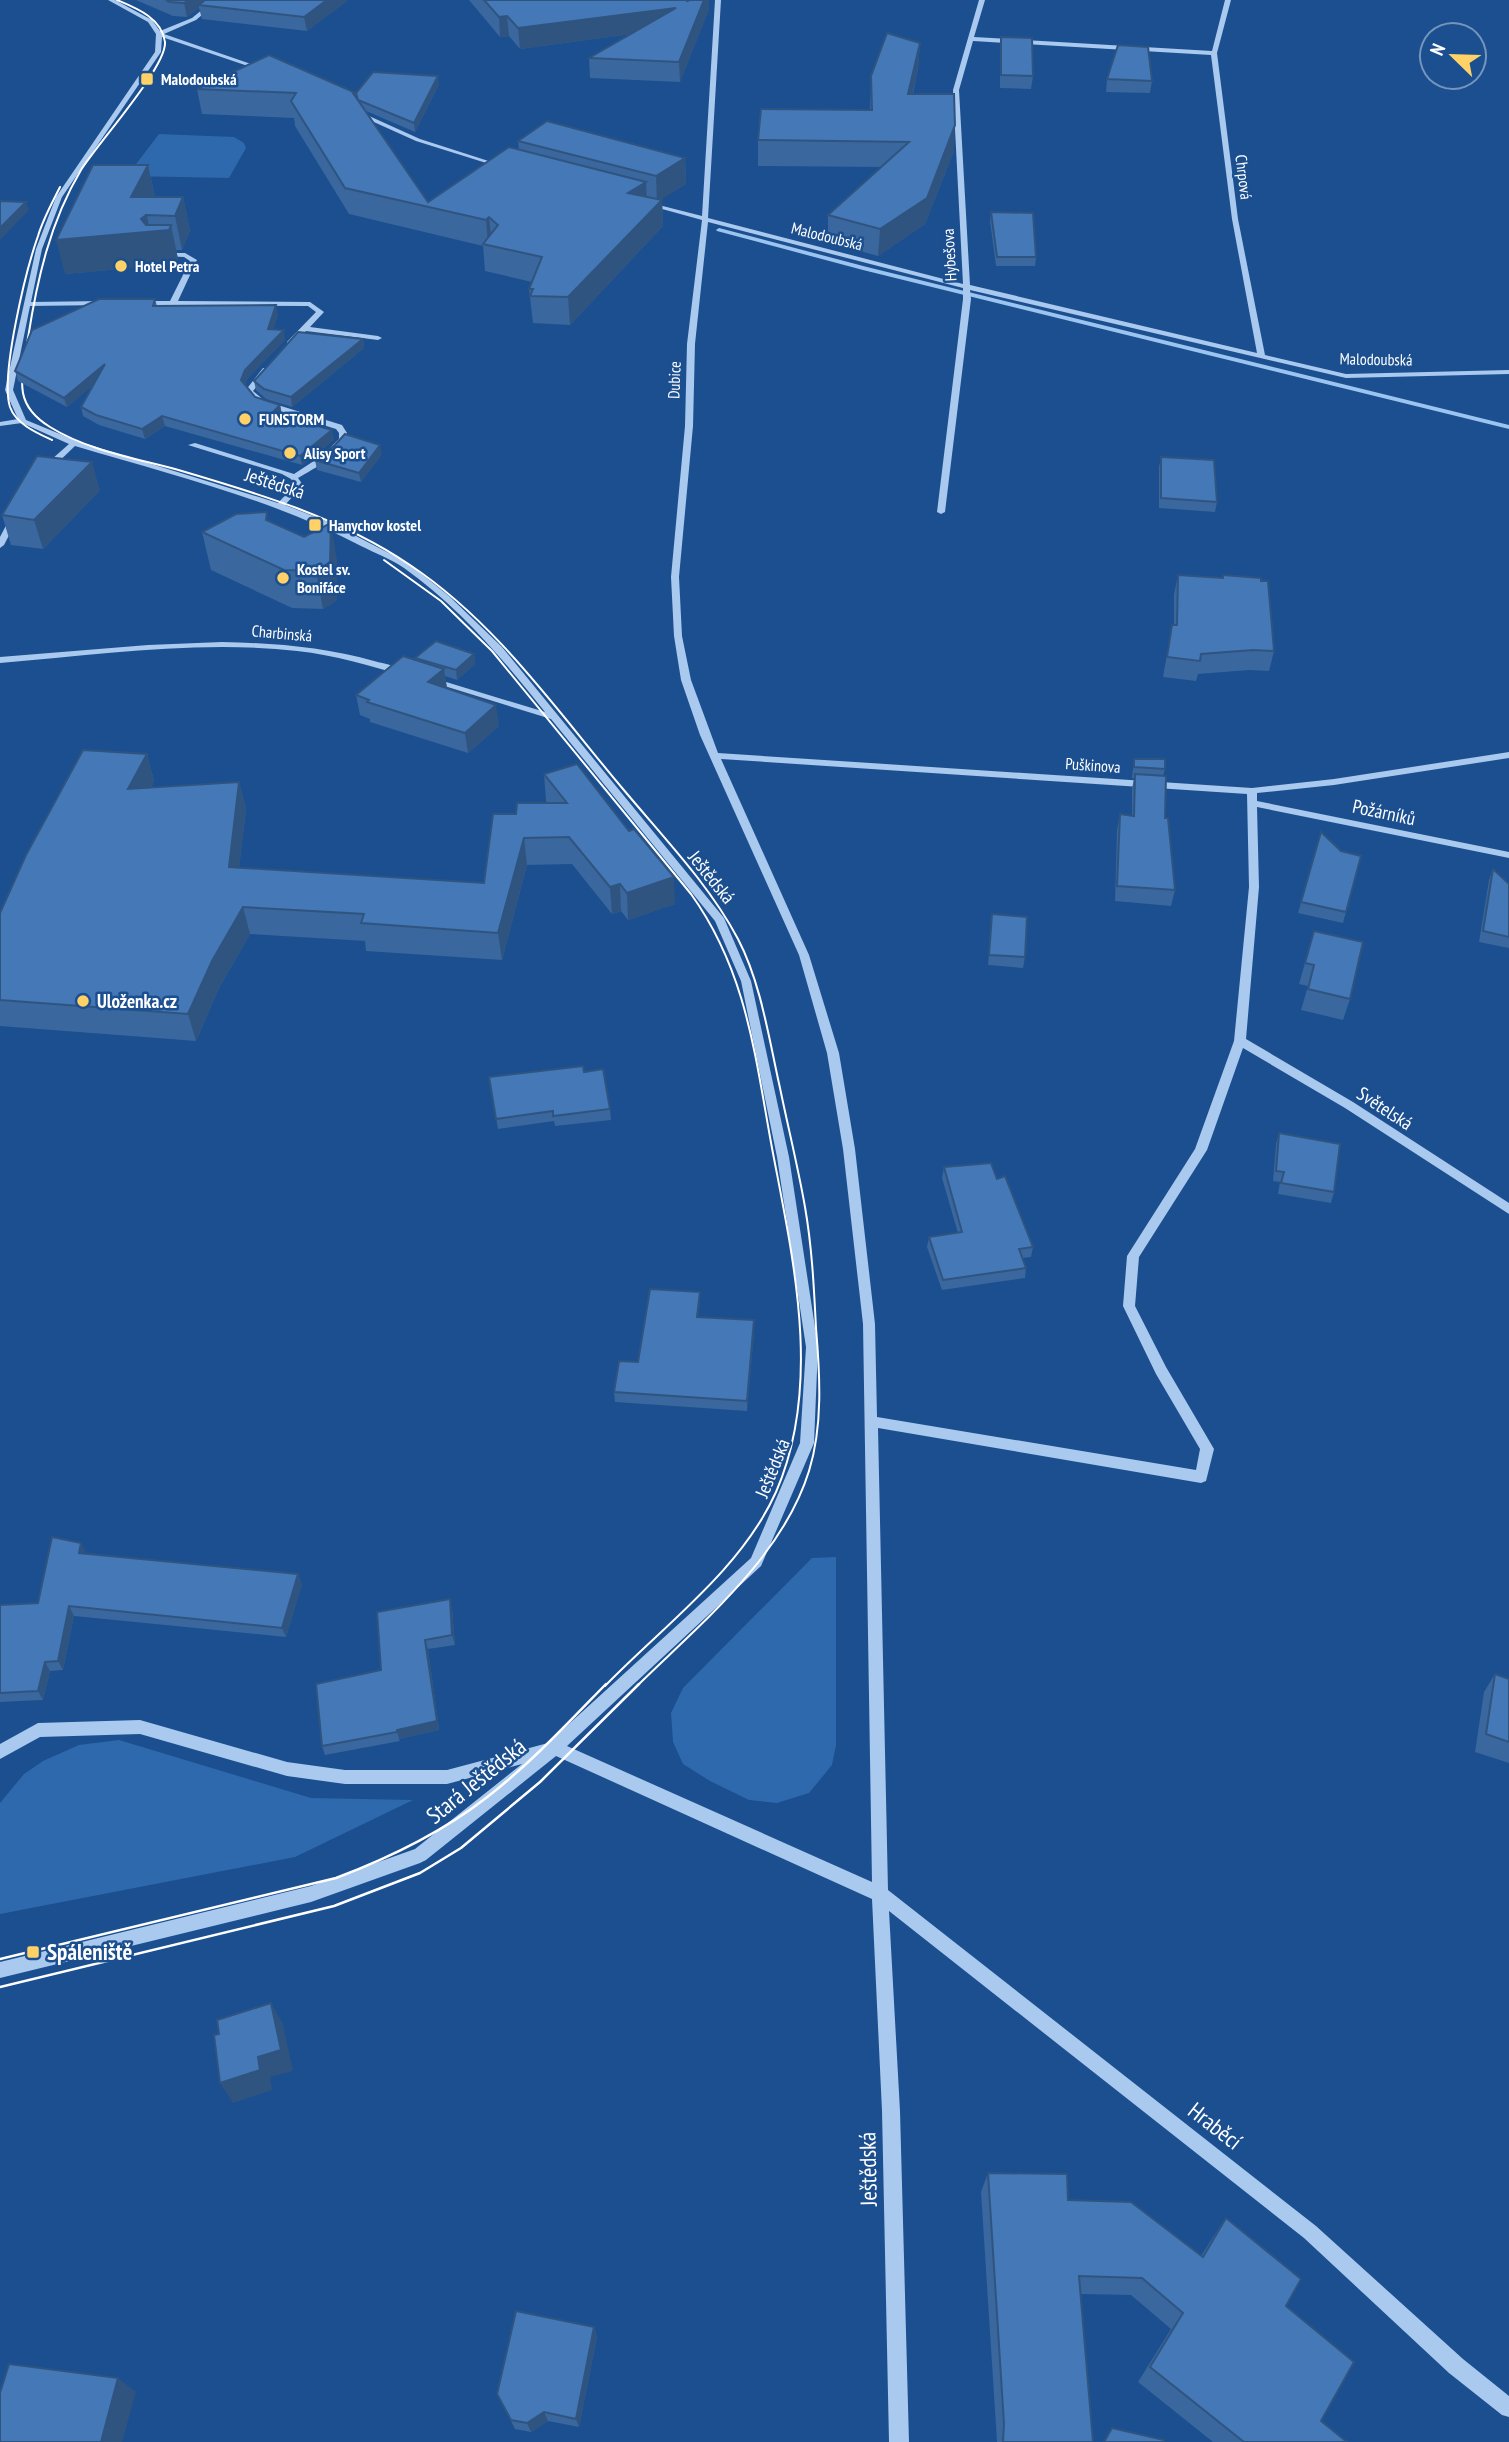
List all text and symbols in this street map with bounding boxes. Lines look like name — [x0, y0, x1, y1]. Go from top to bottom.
north arrow — [1418, 21, 1488, 91]
text: N — [1424, 40, 1450, 59]
place label: Malodoubská — [161, 69, 237, 89]
marker: Malodoubská — [139, 71, 155, 87]
street label: Chrpová — [1231, 153, 1257, 201]
street label: Malodoubská — [789, 217, 865, 255]
street label: Hybešova — [938, 228, 960, 282]
place label: Hotel Petra — [135, 256, 200, 276]
marker: Hotel Petra — [113, 258, 129, 274]
street label: Malodoubská — [1339, 348, 1413, 370]
street label: Dubice — [663, 361, 685, 399]
place label: FUNSTORM — [259, 409, 324, 429]
marker: FUNSTORM — [237, 411, 253, 427]
place label: Alisy Sport — [303, 443, 366, 463]
marker: Alisy Sport — [282, 445, 298, 461]
street label: Ještědská — [241, 462, 308, 504]
place label: Hanychov kostel — [329, 515, 421, 535]
marker: Hanychov kostel — [307, 517, 323, 533]
place label: Kostel sv. Bonifáce — [297, 559, 351, 597]
marker: Kostel sv. Bonifáce — [275, 570, 291, 586]
street label: Charbinská — [251, 620, 313, 646]
street label: Puškinova — [1065, 753, 1121, 777]
street label: Požárníků — [1350, 794, 1418, 830]
street label: Ještědská — [683, 845, 741, 908]
place label: Uloženka.cz — [97, 989, 177, 1013]
marker: Uloženka.cz — [75, 993, 91, 1009]
street label: Světelská — [1352, 1081, 1418, 1135]
street label: Ještědská — [749, 1435, 795, 1502]
street label: Stará Ještědská — [420, 1732, 531, 1830]
place label: Spáleniště — [47, 1937, 133, 1966]
marker: Spáleniště — [25, 1944, 41, 1960]
street label: Hraběcí — [1183, 2096, 1248, 2156]
street label: Ještědská — [852, 2132, 883, 2207]

